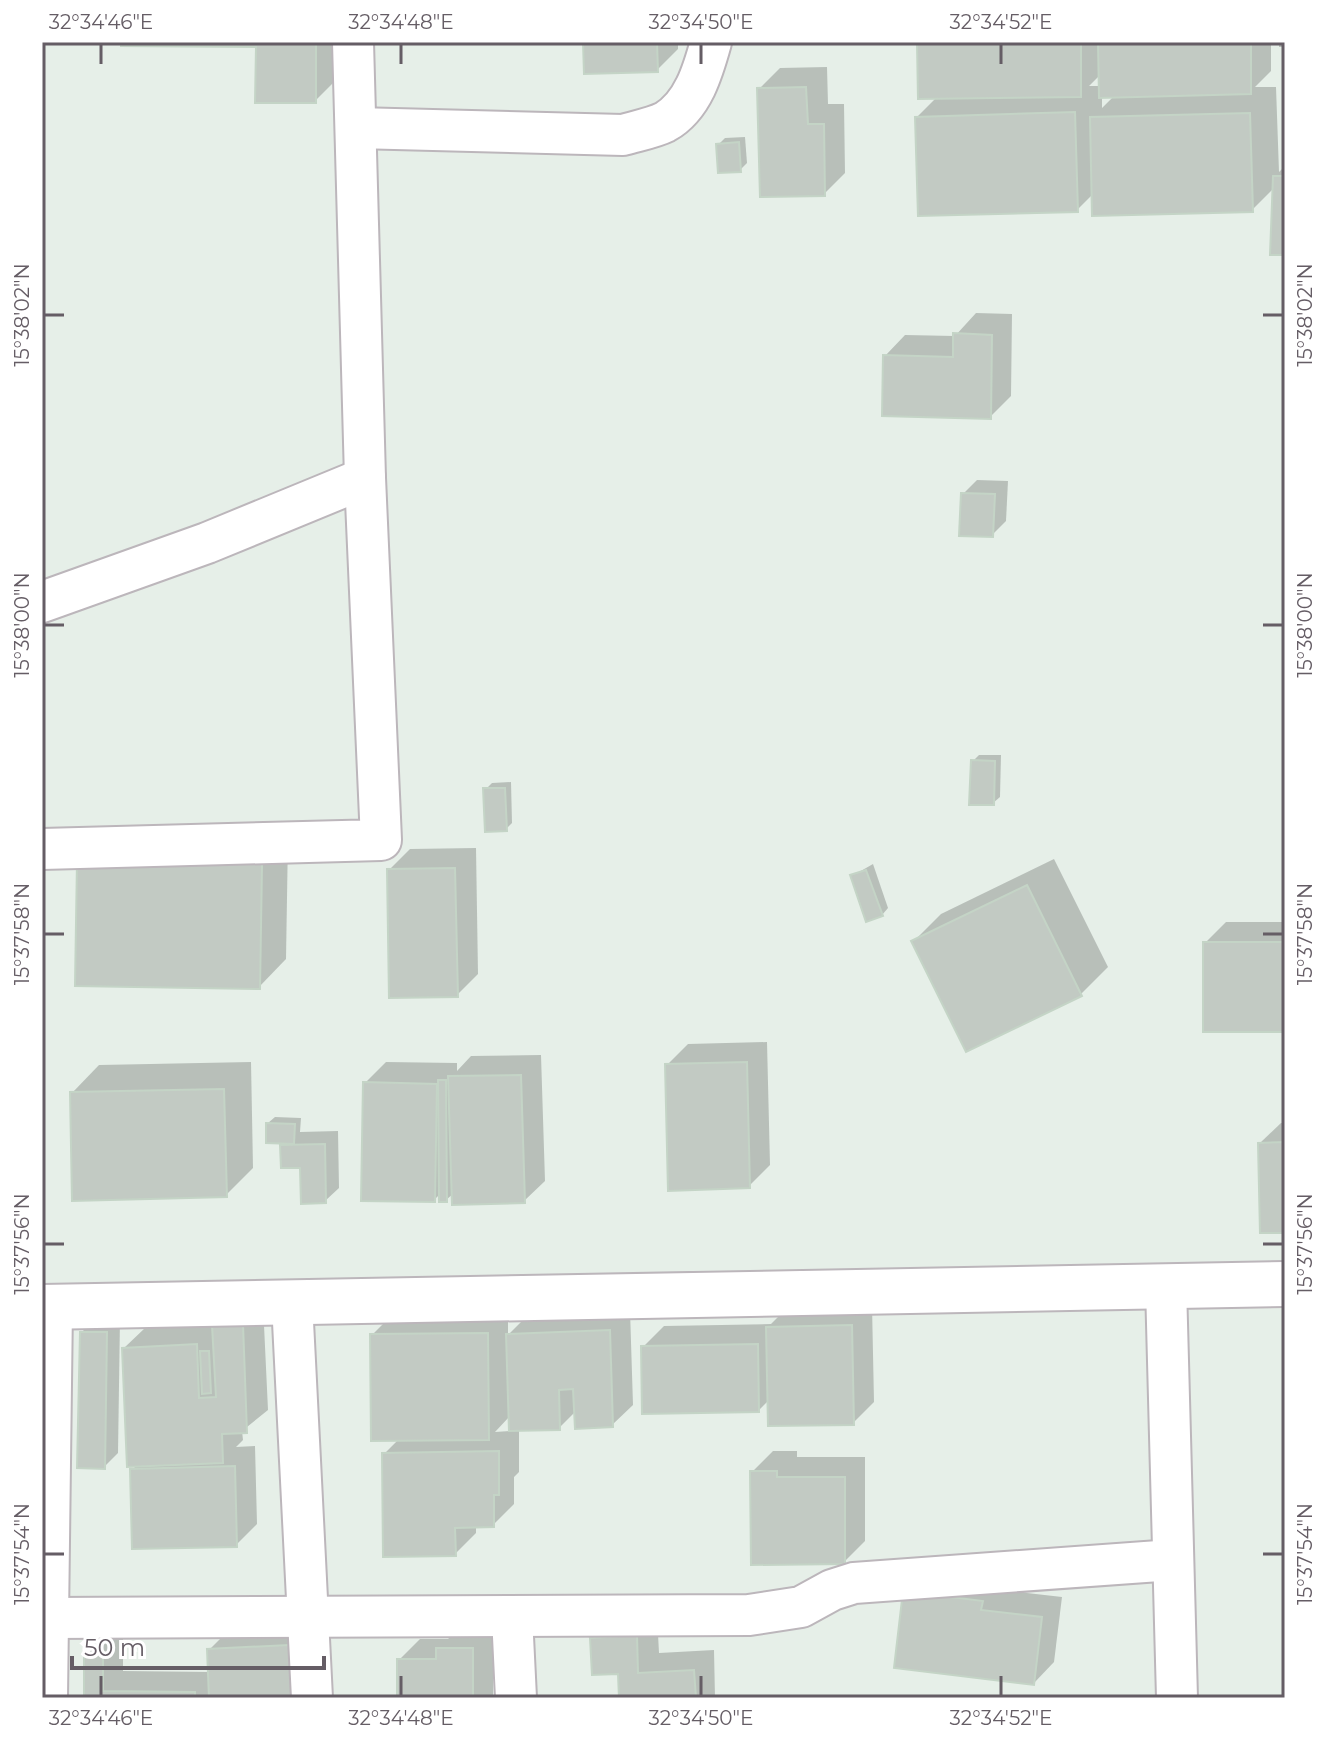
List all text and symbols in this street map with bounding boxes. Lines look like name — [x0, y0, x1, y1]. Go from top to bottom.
text: 32°34'46"E — [49, 10, 153, 34]
text: 32°34'48"E — [348, 10, 454, 34]
text: 32°34'50"E — [649, 10, 753, 34]
text: 32°34'52"E — [950, 10, 1052, 34]
text: 15°38'02"N — [10, 263, 34, 367]
text: 15°38'02"N — [1293, 263, 1317, 367]
text: 15°38'00"N — [10, 572, 34, 678]
text: 15°38'00"N — [1293, 572, 1317, 678]
text: 15°37'58"N — [10, 883, 34, 985]
text: 15°37'58"N — [1293, 883, 1317, 985]
text: 15°37'56"N — [10, 1193, 34, 1295]
text: 15°37'56"N — [1293, 1193, 1317, 1295]
text: 15°37'54"N — [10, 1503, 34, 1605]
text: 15°37'54"N — [1293, 1503, 1317, 1605]
scale bar — [72, 1620, 324, 1670]
text: 50 m — [84, 1633, 145, 1662]
text: 32°34'46"E — [49, 1706, 153, 1730]
text: 32°34'48"E — [348, 1706, 454, 1730]
text: 32°34'50"E — [649, 1706, 753, 1730]
text: 32°34'52"E — [950, 1706, 1052, 1730]

